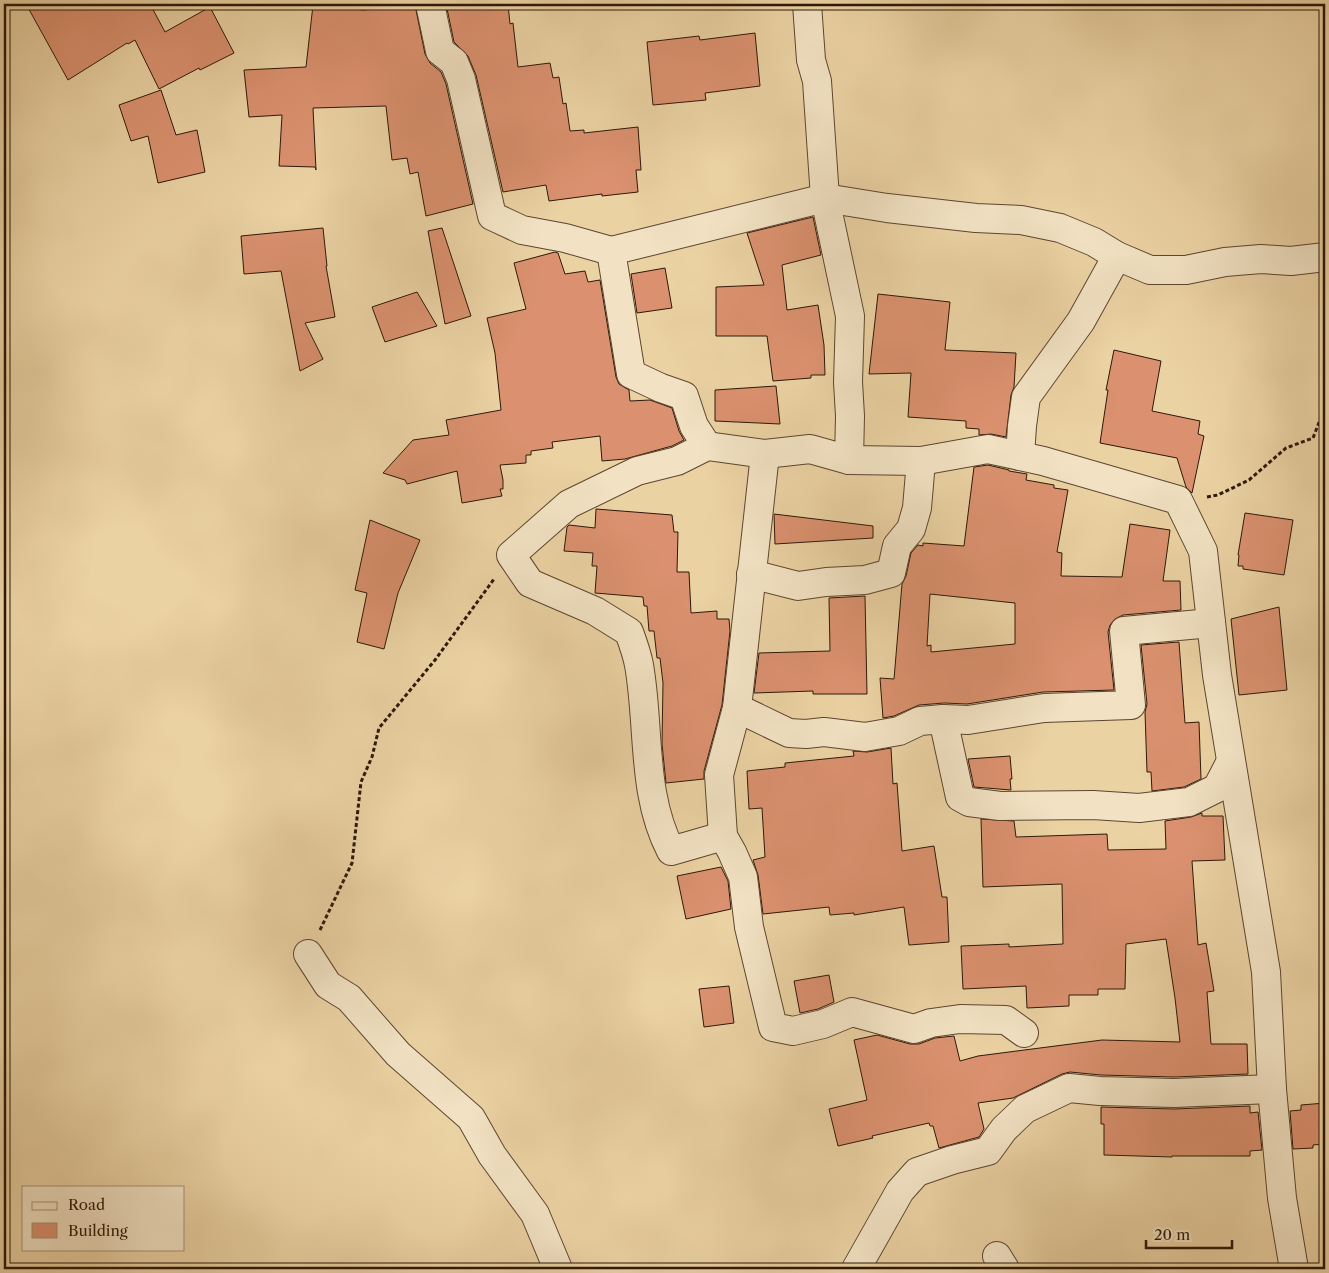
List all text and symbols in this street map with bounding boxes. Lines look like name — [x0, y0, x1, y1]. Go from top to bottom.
legend — [22, 1186, 185, 1250]
text: Road — [68, 1195, 105, 1214]
scale bar — [1146, 1218, 1233, 1250]
text: Building — [68, 1221, 128, 1240]
text: 20 m — [1154, 1225, 1190, 1244]

